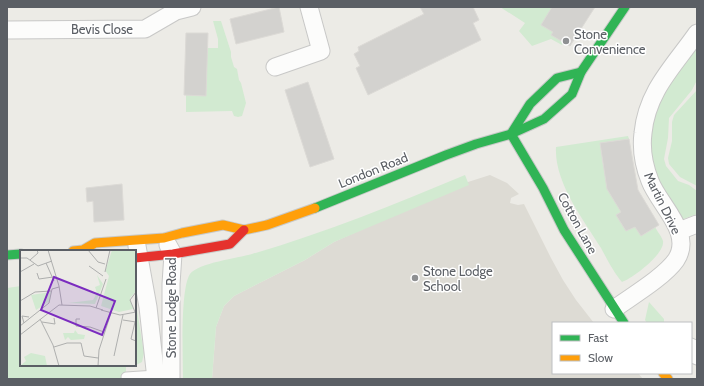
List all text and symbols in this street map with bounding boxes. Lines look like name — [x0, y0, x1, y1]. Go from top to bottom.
street label: Bevis Close — [71, 21, 133, 37]
place label: Stone Convenience — [574, 26, 646, 57]
marker: Stone Convenience — [561, 36, 571, 46]
street label: London Road — [336, 149, 410, 191]
street label: Martin Drive — [641, 169, 685, 237]
street label: Cotton Lane — [555, 190, 602, 257]
inset map — [20, 250, 136, 366]
street label: Stone Lodge Road — [163, 258, 179, 358]
place label: Stone Lodge School — [423, 263, 493, 294]
marker: Stone Lodge School — [410, 273, 420, 283]
legend — [552, 322, 692, 374]
text: Fast — [588, 330, 608, 345]
text: Slow — [588, 350, 613, 365]

